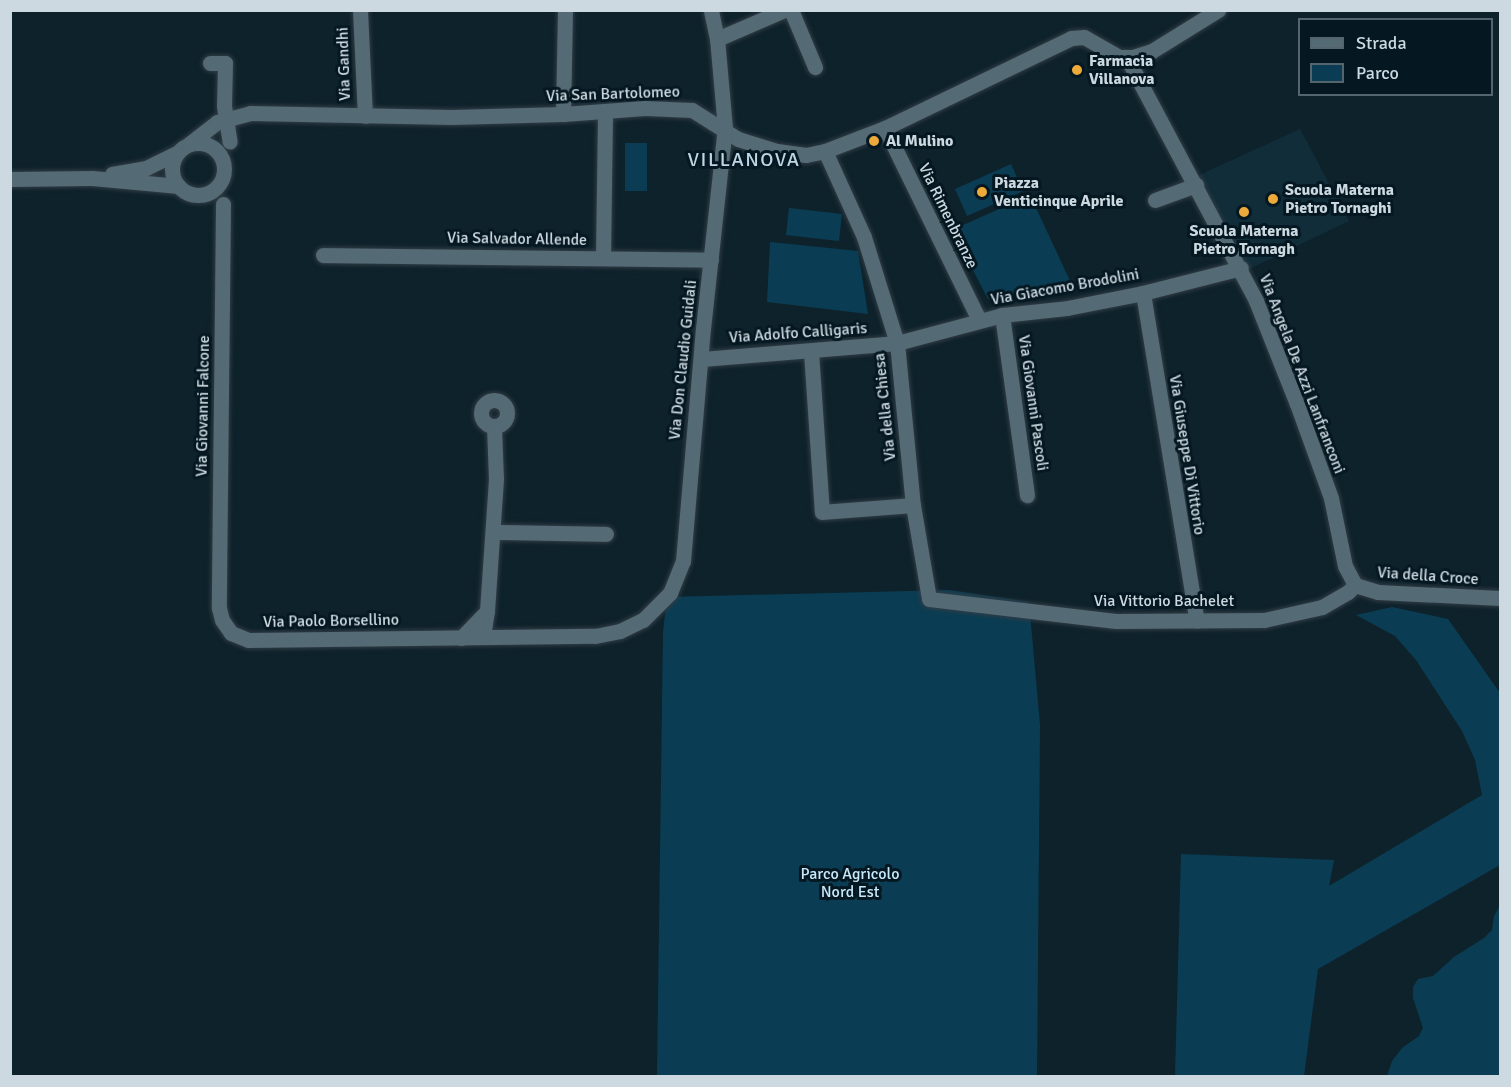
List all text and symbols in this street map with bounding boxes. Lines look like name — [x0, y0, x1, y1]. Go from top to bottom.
legend — [1298, 18, 1493, 96]
street label: Via Gandhi — [333, 27, 355, 101]
text: Strada — [1356, 32, 1407, 54]
place label: Farmacia Villanova — [1089, 51, 1154, 89]
text: Parco — [1356, 62, 1399, 84]
marker: Farmacia Villanova — [1070, 63, 1084, 77]
street label: Via San Bartolomeo — [546, 82, 680, 106]
place label: Al Mulino — [886, 131, 953, 151]
marker: Al Mulino — [867, 134, 881, 148]
district label: VILLANOVA — [688, 147, 800, 171]
street label: Via Rimenbranze — [914, 160, 982, 272]
place label: Piazza Venticinque Aprile — [994, 173, 1124, 211]
place label: Scuola Materna Pietro Tornaghi — [1285, 180, 1394, 218]
marker: Piazza Venticinque Aprile — [975, 185, 989, 199]
marker: Scuola Materna Pietro Tornaghi — [1266, 192, 1280, 206]
marker: Scuola Materna Pietro Tornagh — [1237, 205, 1251, 219]
place label: Scuola Materna Pietro Tornagh — [1190, 221, 1298, 259]
street label: Via Salvador Allende — [447, 228, 587, 250]
street label: Via Giacomo Brodolini — [989, 264, 1141, 310]
street label: Via Angela De Azzi Lanfranconi — [1255, 271, 1349, 477]
street label: Via Don Claudio Guidali — [665, 279, 701, 441]
street label: Via Adolfo Calligaris — [728, 319, 868, 347]
street label: Via Giovanni Pascoli — [1014, 334, 1052, 472]
street label: Via Giovanni Falcone — [192, 335, 214, 477]
street label: Via della Chiesa — [870, 352, 900, 462]
street label: Via Giuseppe Di Vittorio — [1165, 374, 1209, 536]
street label: Via della Croce — [1377, 563, 1479, 589]
street label: Via Vittorio Bachelet — [1094, 591, 1234, 611]
street label: Via Paolo Borsellino — [263, 610, 399, 632]
park label: Parco Agricolo Nord Est — [801, 864, 899, 902]

